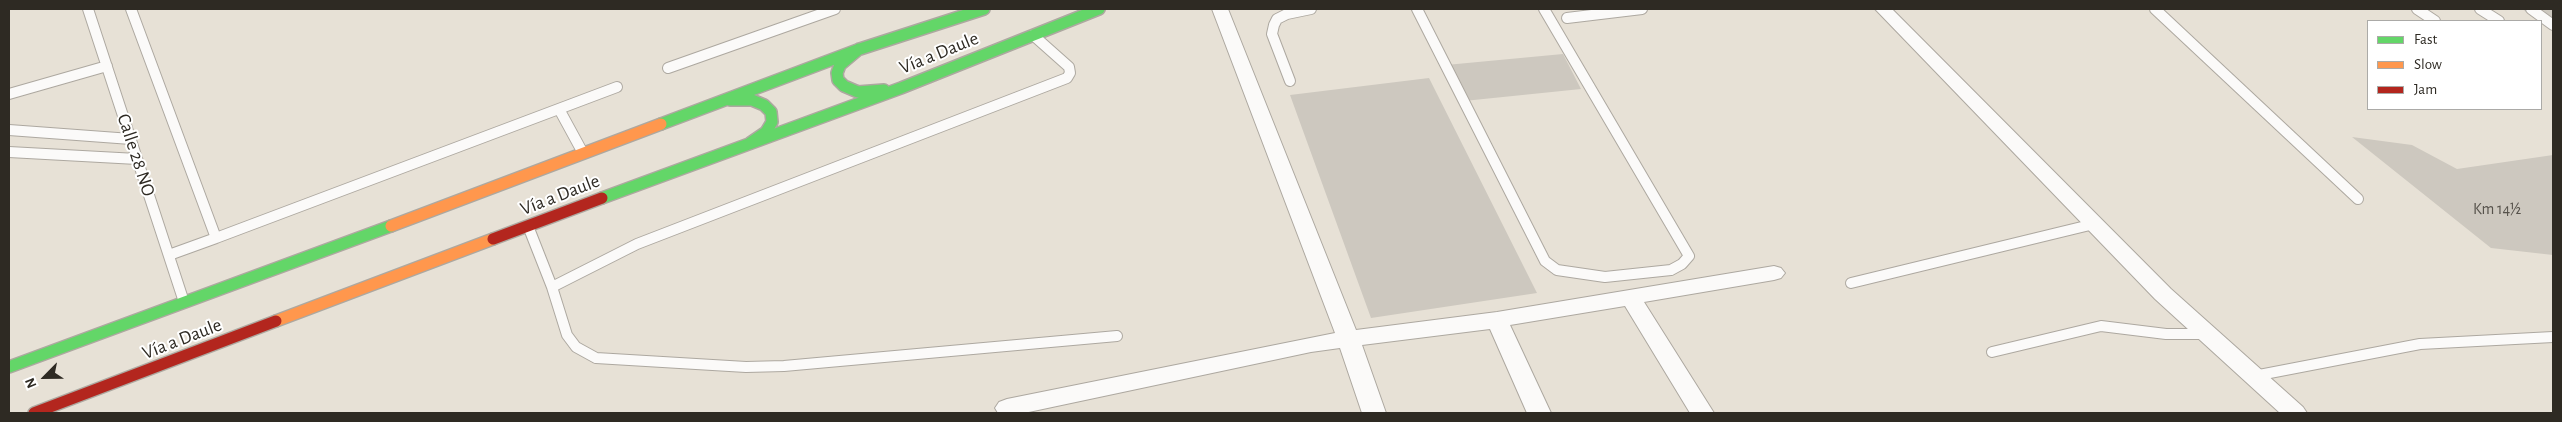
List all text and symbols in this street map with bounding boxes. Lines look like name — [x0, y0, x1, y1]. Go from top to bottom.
legend — [2367, 20, 2542, 110]
street label: Vía a Daule — [896, 27, 982, 79]
text: Fast — [2414, 32, 2437, 47]
text: Slow — [2414, 57, 2442, 72]
text: Jam — [2414, 82, 2437, 97]
street label: Calle 28 NO — [112, 111, 160, 199]
street label: Vía a Daule — [517, 169, 603, 221]
house number: Km 14½ — [2473, 199, 2521, 219]
street label: Vía a Daule — [139, 313, 225, 365]
north arrow — [20, 352, 70, 402]
text: N — [23, 376, 40, 390]

